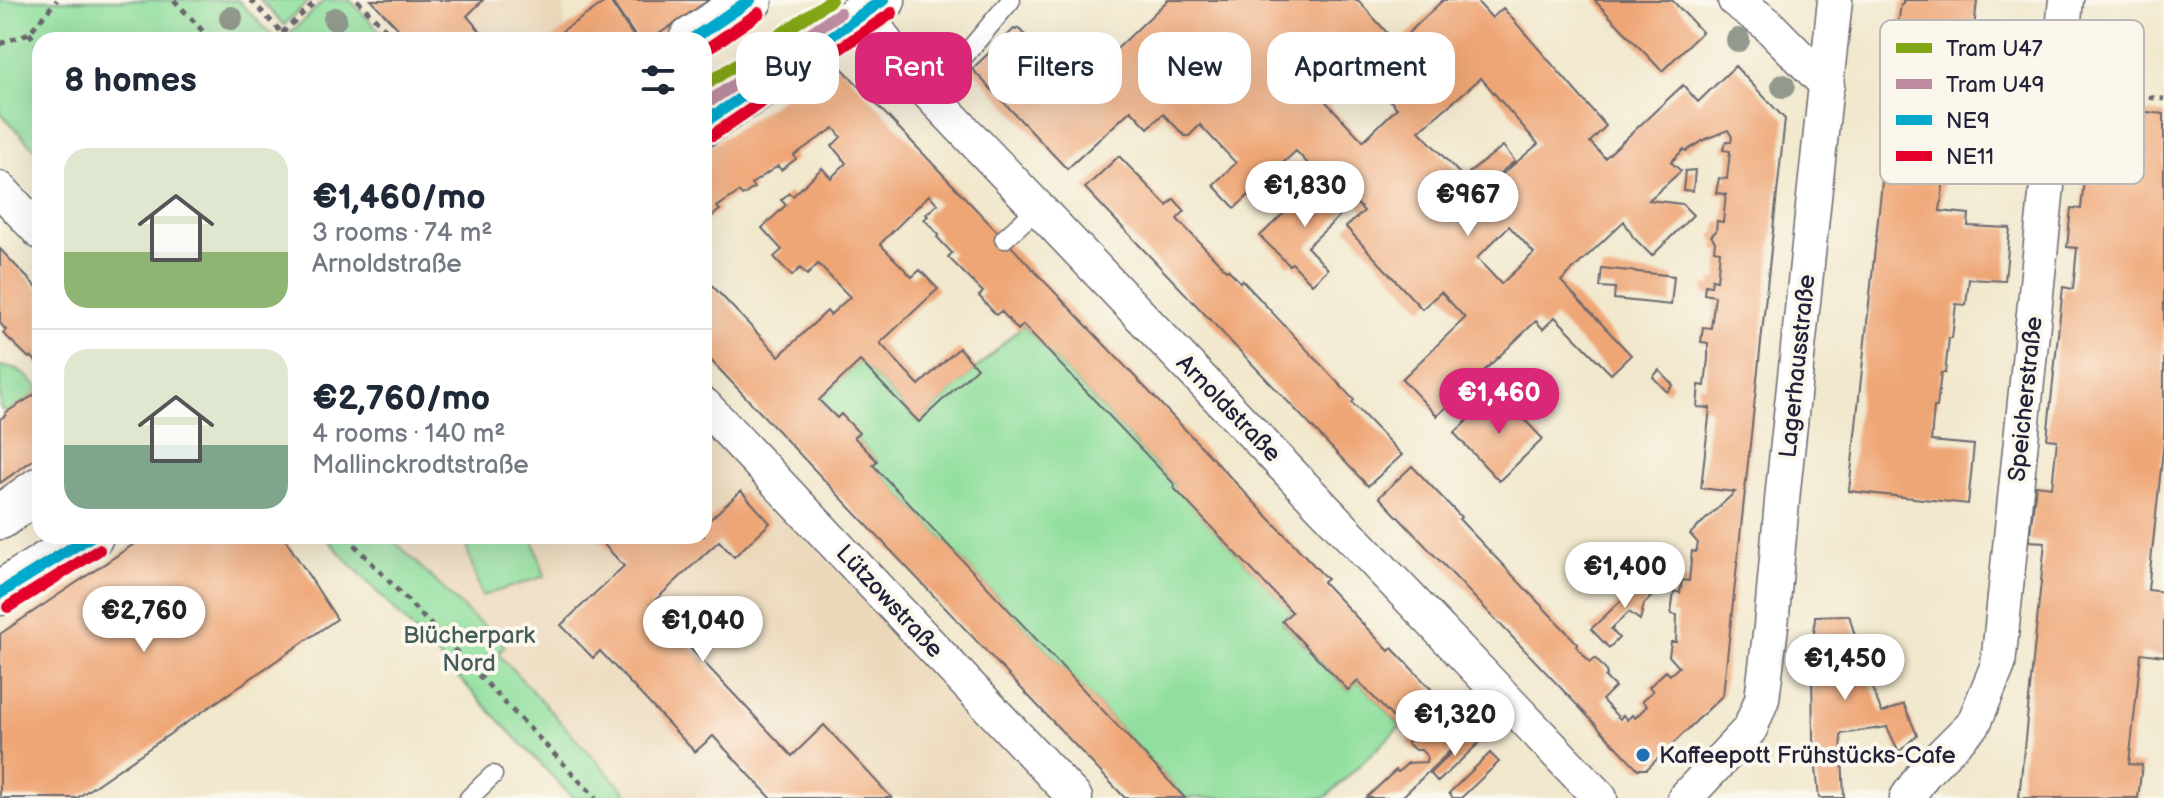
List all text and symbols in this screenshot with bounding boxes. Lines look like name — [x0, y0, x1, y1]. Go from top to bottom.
legend — [1880, 20, 2144, 184]
chip: Buy — [736, 32, 839, 104]
chip: Rent — [855, 32, 972, 104]
chip: Filters — [988, 32, 1122, 104]
chip: New — [1138, 32, 1251, 104]
chip: Apartment — [1267, 32, 1455, 104]
text: Tram U47 — [1946, 36, 2043, 63]
icon: filters — [636, 58, 680, 102]
text: 8 homes — [64, 60, 197, 101]
text: Tram U49 — [1946, 72, 2044, 99]
text: NE9 — [1946, 108, 1990, 135]
text: NE11 — [1946, 144, 1994, 171]
pin: €1,830 — [1240, 161, 1370, 229]
pin: €967 — [1421, 170, 1515, 238]
text: €1,830 — [1263, 171, 1347, 202]
text: €1,460/mo — [312, 177, 486, 218]
icon: home — [128, 180, 224, 276]
text: €967 — [1436, 180, 1500, 211]
text: 3 rooms · 74 m² — [312, 218, 492, 249]
text: Arnoldstraße — [312, 249, 462, 280]
street label: Lagerhausstraße — [1773, 273, 1822, 459]
street label: Speicherstraße — [2002, 315, 2049, 483]
street label: Arnoldstraße — [1170, 349, 1287, 468]
pin: €1,460 — [1434, 368, 1564, 436]
text: €2,760/mo — [312, 378, 490, 419]
text: €1,460 — [1457, 378, 1541, 409]
icon: home — [128, 381, 224, 477]
text: 4 rooms · 140 m² — [312, 419, 506, 450]
text: Mallinckrodtstraße — [312, 450, 529, 481]
street label: Lützowstraße — [830, 539, 949, 664]
pin: €1,400 — [1560, 542, 1690, 610]
text: €1,400 — [1583, 552, 1667, 583]
pin: €2,760 — [79, 586, 209, 654]
text: €2,760 — [100, 596, 188, 627]
pin: €1,040 — [638, 596, 768, 664]
text: €1,040 — [661, 606, 745, 637]
park label: Blücherpark Nord — [403, 621, 535, 678]
pin: €1,450 — [1780, 634, 1910, 702]
text: €1,450 — [1804, 644, 1886, 675]
pin: €1,320 — [1390, 690, 1520, 758]
text: €1,320 — [1414, 700, 1496, 731]
place label: Kaffeepott Frühstücks-Cafe — [1659, 741, 1956, 770]
marker: Kaffeepott Frühstücks-Cafe — [1634, 746, 1652, 764]

